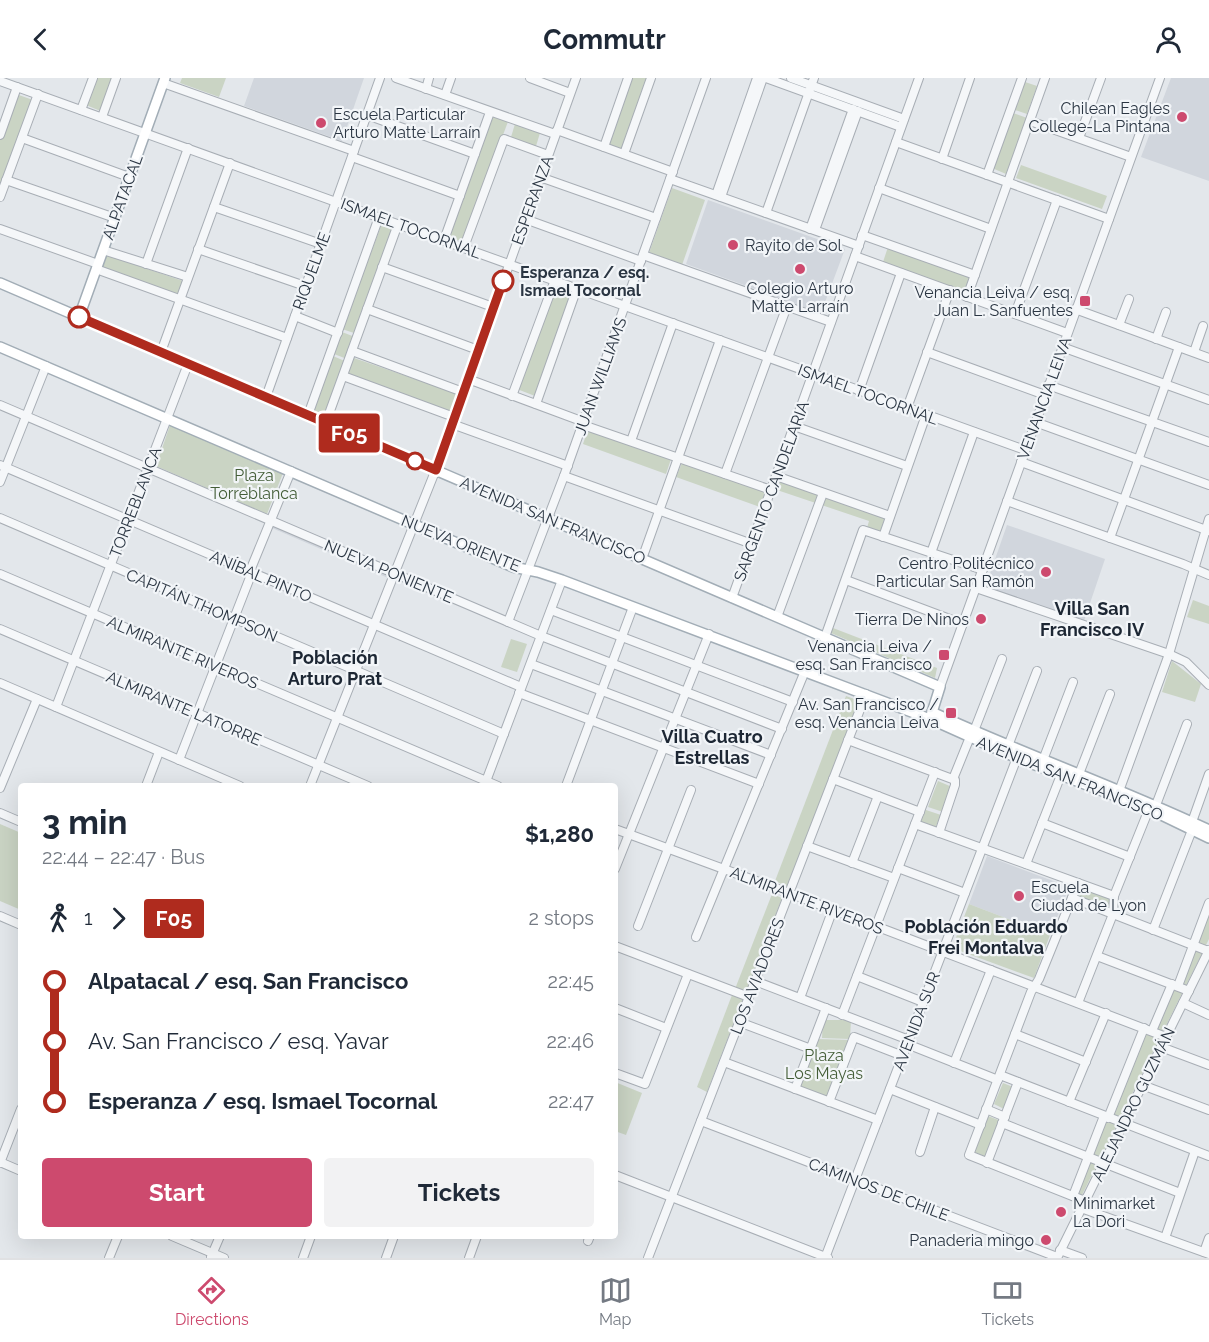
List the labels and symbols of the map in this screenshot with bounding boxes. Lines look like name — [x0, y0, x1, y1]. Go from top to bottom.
place label: Chilean Eagles College-La Pintana — [1028, 99, 1170, 136]
place label: Escuela Particular Arturo Matte Larraín — [333, 105, 481, 142]
marker: Chilean Eagles College-La Pintana — [1175, 110, 1189, 124]
marker: Escuela Particular Arturo Matte Larraín — [314, 116, 328, 130]
street label: ALPATACAL — [98, 151, 147, 242]
street label: ESPERANZA — [508, 153, 557, 247]
street label: ISMAEL TOCORNAL — [338, 194, 484, 263]
street label: RIQUELME — [289, 229, 334, 313]
place label: Rayito de Sol — [745, 236, 842, 255]
marker: Rayito de Sol — [726, 238, 740, 252]
marker: Colegio Arturo Matte Larraín — [793, 262, 807, 276]
place label: Esperanza / esq. Ismael Tocornal — [520, 263, 649, 300]
marker: Esperanza / esq. Ismael Tocornal — [492, 270, 514, 292]
place label: Colegio Arturo Matte Larraín — [747, 279, 853, 316]
place label: Venancia Leiva / esq. Juan L. Sanfuentes — [914, 283, 1073, 320]
marker: Venancia Leiva / esq. Juan L. Sanfuentes — [1078, 294, 1092, 308]
unlabelled marker — [68, 306, 90, 328]
street label: JUAN WILLIAMS — [570, 314, 631, 438]
street label: VENANCIA LEIVA — [1013, 334, 1076, 462]
street label: ISMAEL TOCORNAL — [795, 360, 941, 429]
street label: SARGENTO CANDELARIA — [730, 398, 813, 584]
line badge: F05 — [314, 414, 383, 452]
street label: TORREBLANCA — [106, 444, 165, 560]
unlabelled marker — [406, 452, 424, 470]
park label: Plaza Torreblanca — [210, 466, 298, 503]
street label: AVENIDA SAN FRANCISCO — [457, 473, 648, 568]
street label: NUEVA ORIENTE — [399, 511, 523, 576]
street label: NUEVA PONIENTE — [321, 536, 456, 607]
street label: ANÍBAL PINTO — [207, 546, 315, 606]
place label: Centro Politécnico Particular San Ramón — [876, 554, 1034, 591]
street label: CAPITÁN THOMPSON — [123, 564, 281, 646]
marker: Centro Politécnico Particular San Ramón — [1039, 565, 1053, 579]
district label: Villa San Francisco IV — [1040, 598, 1145, 640]
place label: Tierra De Ninos — [855, 610, 969, 629]
street label: ALMIRANTE RIVEROS — [104, 612, 262, 693]
marker: Tierra De Ninos — [974, 612, 988, 626]
place label: Venancia Leiva / esq. San Francisco — [795, 637, 932, 674]
district label: Población Arturo Prat — [288, 647, 382, 689]
marker: Venancia Leiva / esq. San Francisco — [937, 648, 951, 662]
street label: ALMIRANTE LATORRE — [104, 667, 264, 750]
place label: Av. San Francisco / esq. Venancia Leiva — [795, 695, 939, 732]
marker: Av. San Francisco / esq. Venancia Leiva — [944, 706, 958, 720]
district label: Villa Cuatro Estrellas — [661, 726, 763, 768]
street label: AVENIDA SAN FRANCISCO — [974, 732, 1166, 825]
street label: ALMIRANTE RIVEROS — [728, 862, 886, 939]
place label: Escuela Ciudad de Lyon — [1031, 878, 1146, 915]
marker: Escuela Ciudad de Lyon — [1012, 889, 1026, 903]
street label: LOS AVIADORES — [727, 915, 788, 1037]
district label: Población Eduardo Frei Montalva — [904, 916, 1068, 958]
street label: AVENIDA SUR — [889, 969, 944, 1073]
street label: ALEJANDRO GUZMÁN — [1087, 1024, 1179, 1184]
park label: Plaza Los Mayas — [785, 1046, 863, 1083]
street label: CAMINOS DE CHILE — [806, 1154, 952, 1225]
place label: Minimarket La Dori — [1073, 1194, 1156, 1231]
marker: Minimarket La Dori — [1054, 1205, 1068, 1219]
place label: Panaderia mingo — [909, 1231, 1034, 1250]
marker: Panaderia mingo — [1039, 1233, 1053, 1247]

